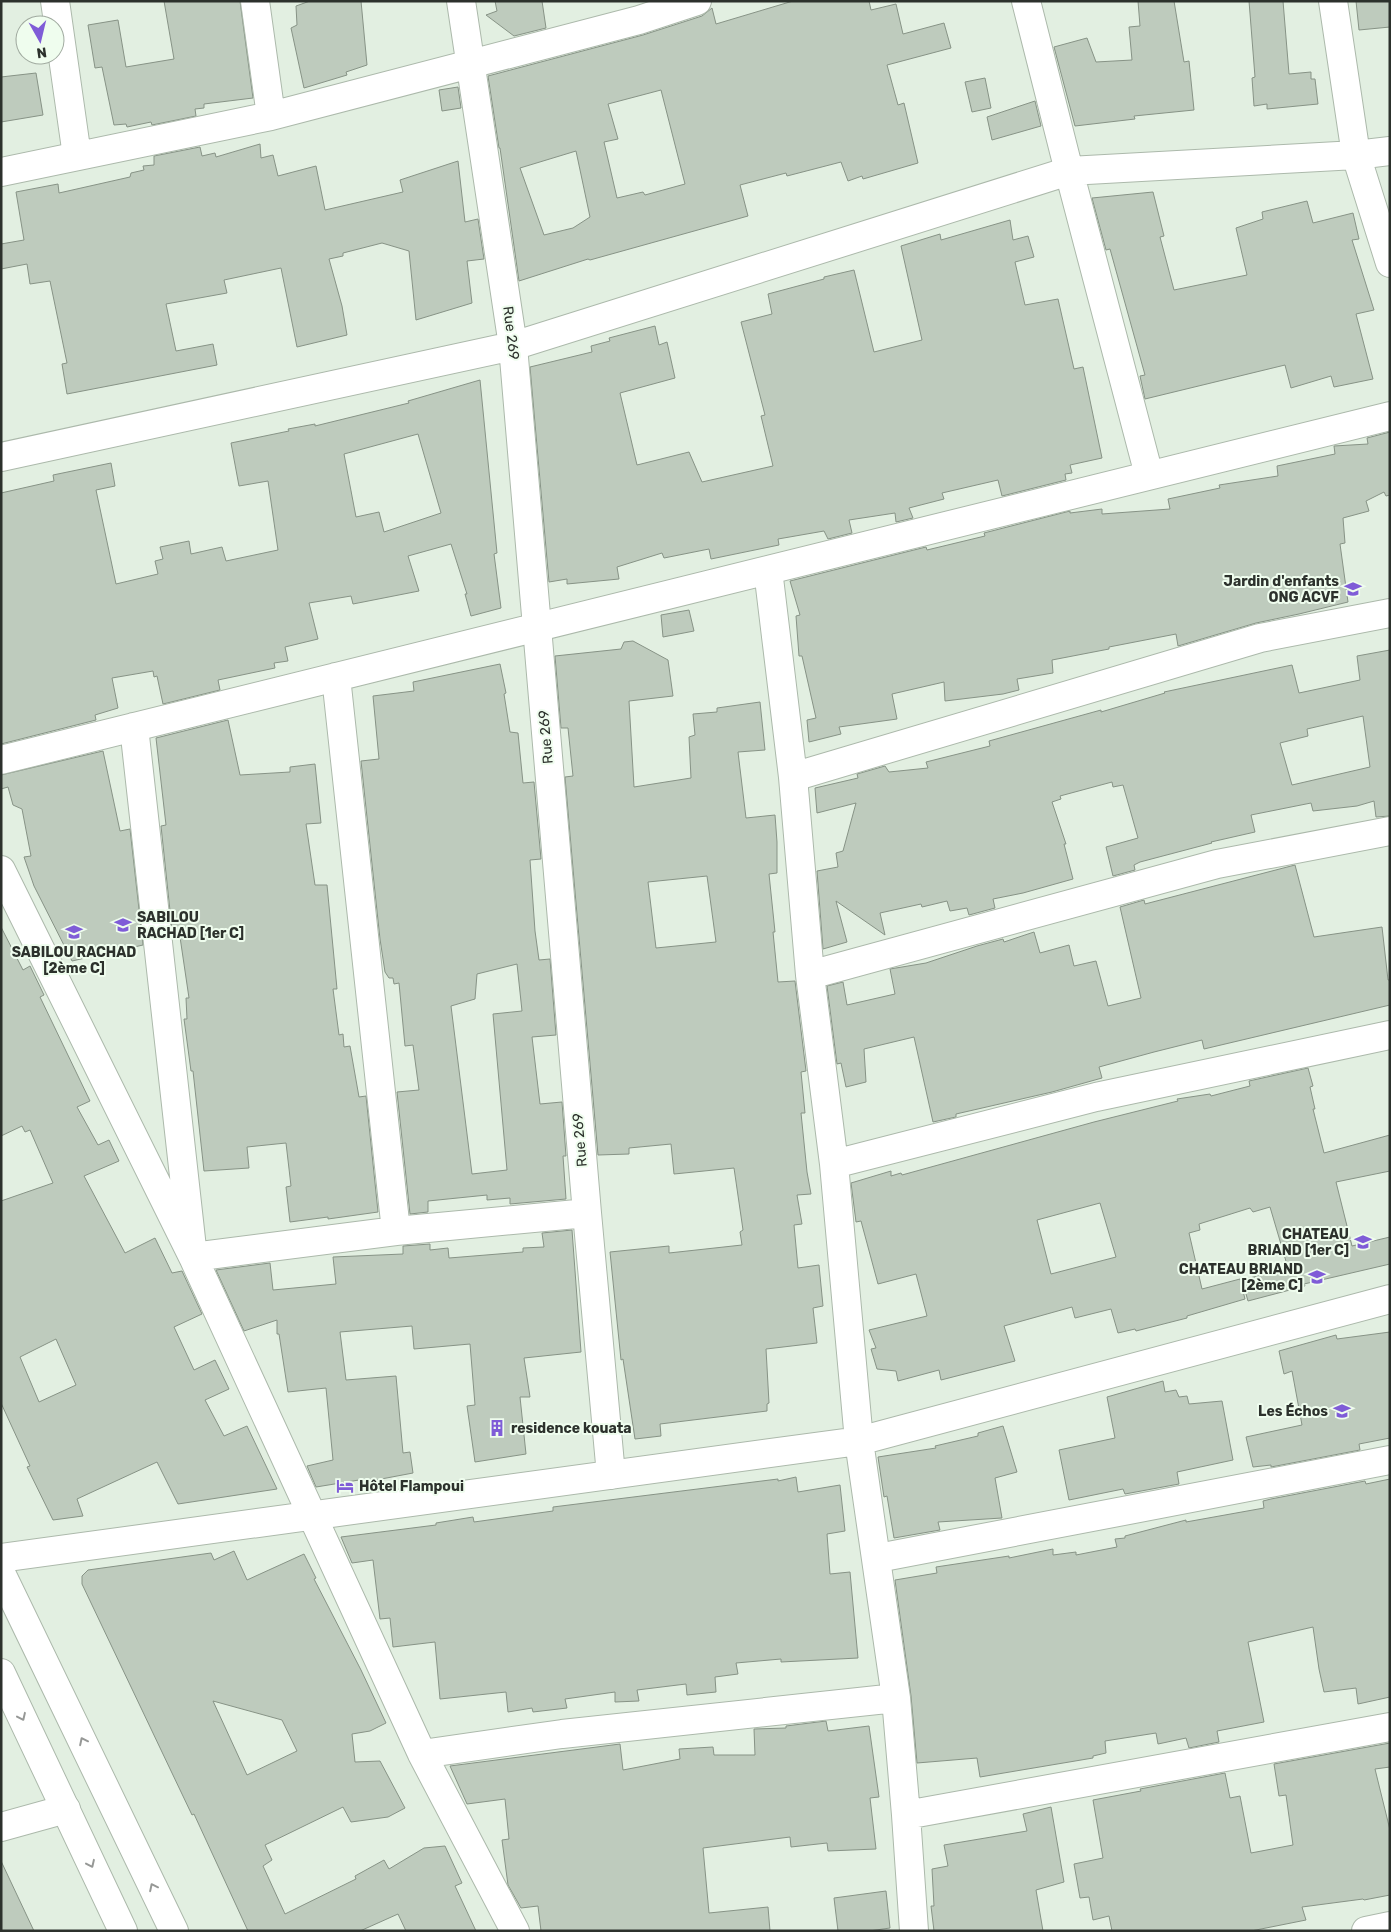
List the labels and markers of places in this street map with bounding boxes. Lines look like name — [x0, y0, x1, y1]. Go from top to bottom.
place label: Jardin d'enfants ONG ACVF — [1224, 573, 1339, 606]
school or university icon: Jardin d'enfants ONG ACVF — [1343, 579, 1363, 599]
place label: SABILOU RACHAD [1er C] — [137, 909, 244, 942]
school or university icon: SABILOU RACHAD [1er C] — [113, 915, 133, 935]
school or university icon: SABILOU RACHAD [2ème C] — [64, 922, 84, 942]
place label: SABILOU RACHAD [2ème C] — [12, 944, 136, 977]
place label: CHATEAU BRIAND [1er C] — [1248, 1226, 1349, 1259]
school or university icon: CHATEAU BRIAND [1er C] — [1353, 1232, 1373, 1252]
place label: CHATEAU BRIAND [2ème C] — [1179, 1261, 1303, 1294]
school or university icon: CHATEAU BRIAND [2ème C] — [1307, 1267, 1327, 1287]
school or university icon: Les Échos — [1332, 1401, 1352, 1421]
place label: Les Échos — [1258, 1402, 1328, 1420]
building icon: residence kouata — [487, 1418, 507, 1438]
place label: residence kouata — [511, 1420, 631, 1437]
hotel icon: Hôtel Flampoui — [335, 1476, 355, 1496]
place label: Hôtel Flampoui — [359, 1478, 464, 1495]

